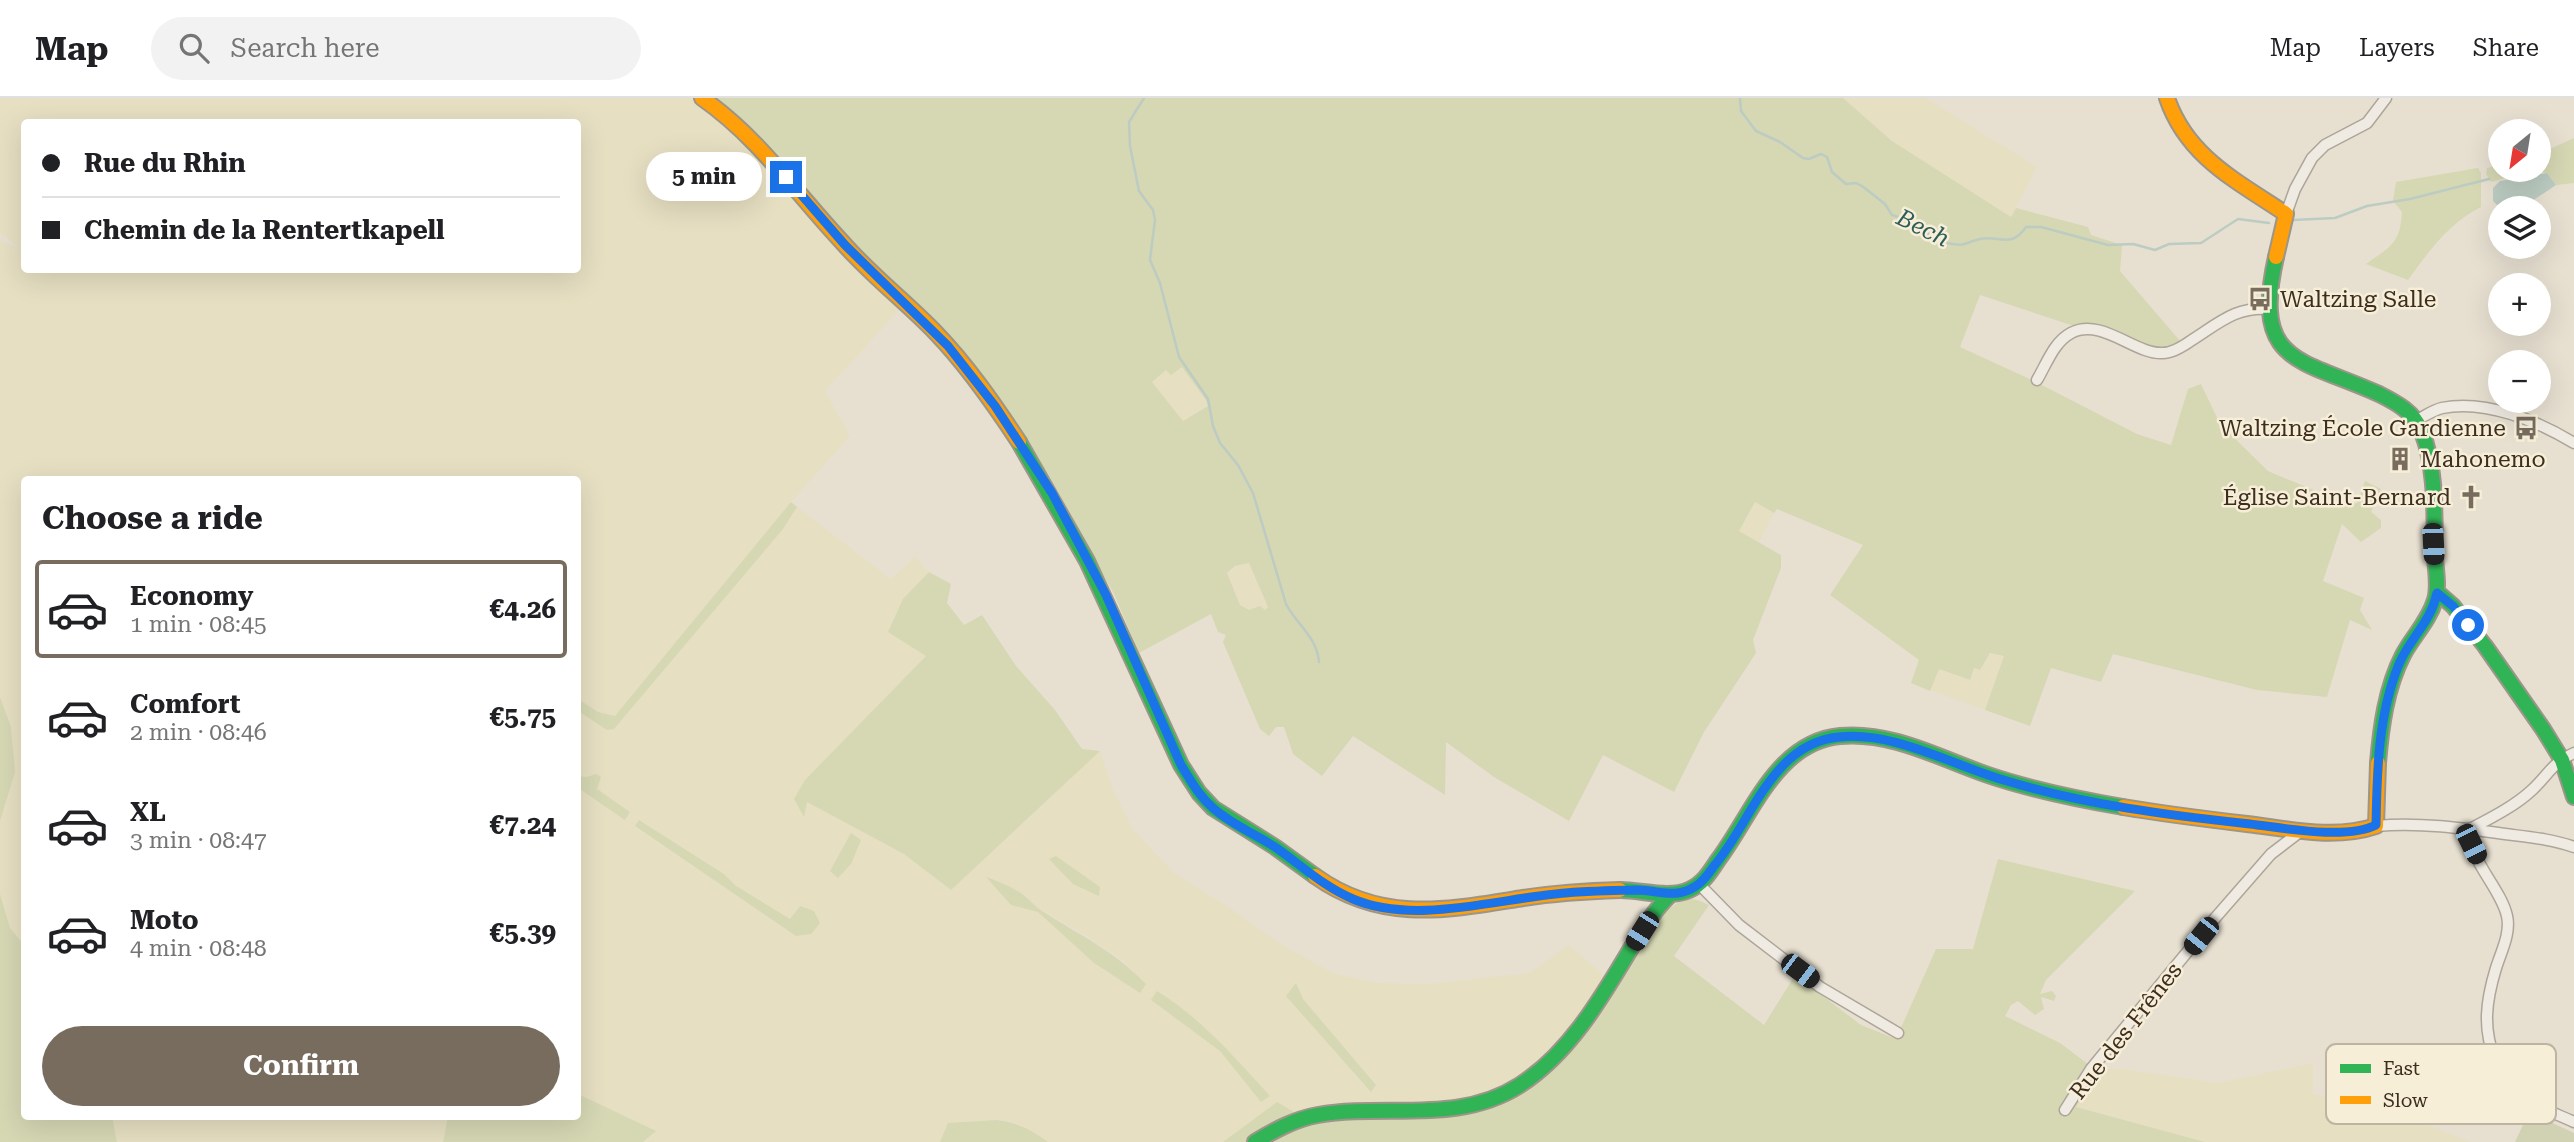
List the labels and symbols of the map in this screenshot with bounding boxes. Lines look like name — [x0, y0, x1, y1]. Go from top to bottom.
north arrow — [2488, 119, 2552, 182]
callout: 5 min — [646, 153, 762, 202]
route end — [770, 161, 802, 193]
water label: Bech — [1891, 203, 1954, 253]
bus stop icon: Waltzing Salle — [2246, 285, 2274, 313]
place label: Waltzing Salle — [2280, 286, 2436, 313]
bus stop icon: Waltzing École Gardienne — [2512, 414, 2540, 442]
place label: Waltzing École Gardienne — [2219, 415, 2506, 442]
building icon: Mahonemo — [2386, 445, 2414, 473]
place label: Mahonemo — [2420, 446, 2546, 473]
church icon: Église Saint-Bernard — [2457, 483, 2485, 511]
place label: Église Saint-Bernard — [2223, 484, 2451, 511]
car — [2422, 522, 2445, 566]
route start — [2452, 609, 2484, 641]
car — [2453, 821, 2490, 867]
car — [1622, 908, 1663, 954]
car — [2180, 913, 2223, 959]
car — [1777, 950, 1824, 992]
street label: Rue des Frênes — [2064, 957, 2188, 1105]
legend — [2326, 1044, 2556, 1124]
text: Fast — [2383, 1057, 2420, 1080]
text: Slow — [2383, 1089, 2428, 1112]

